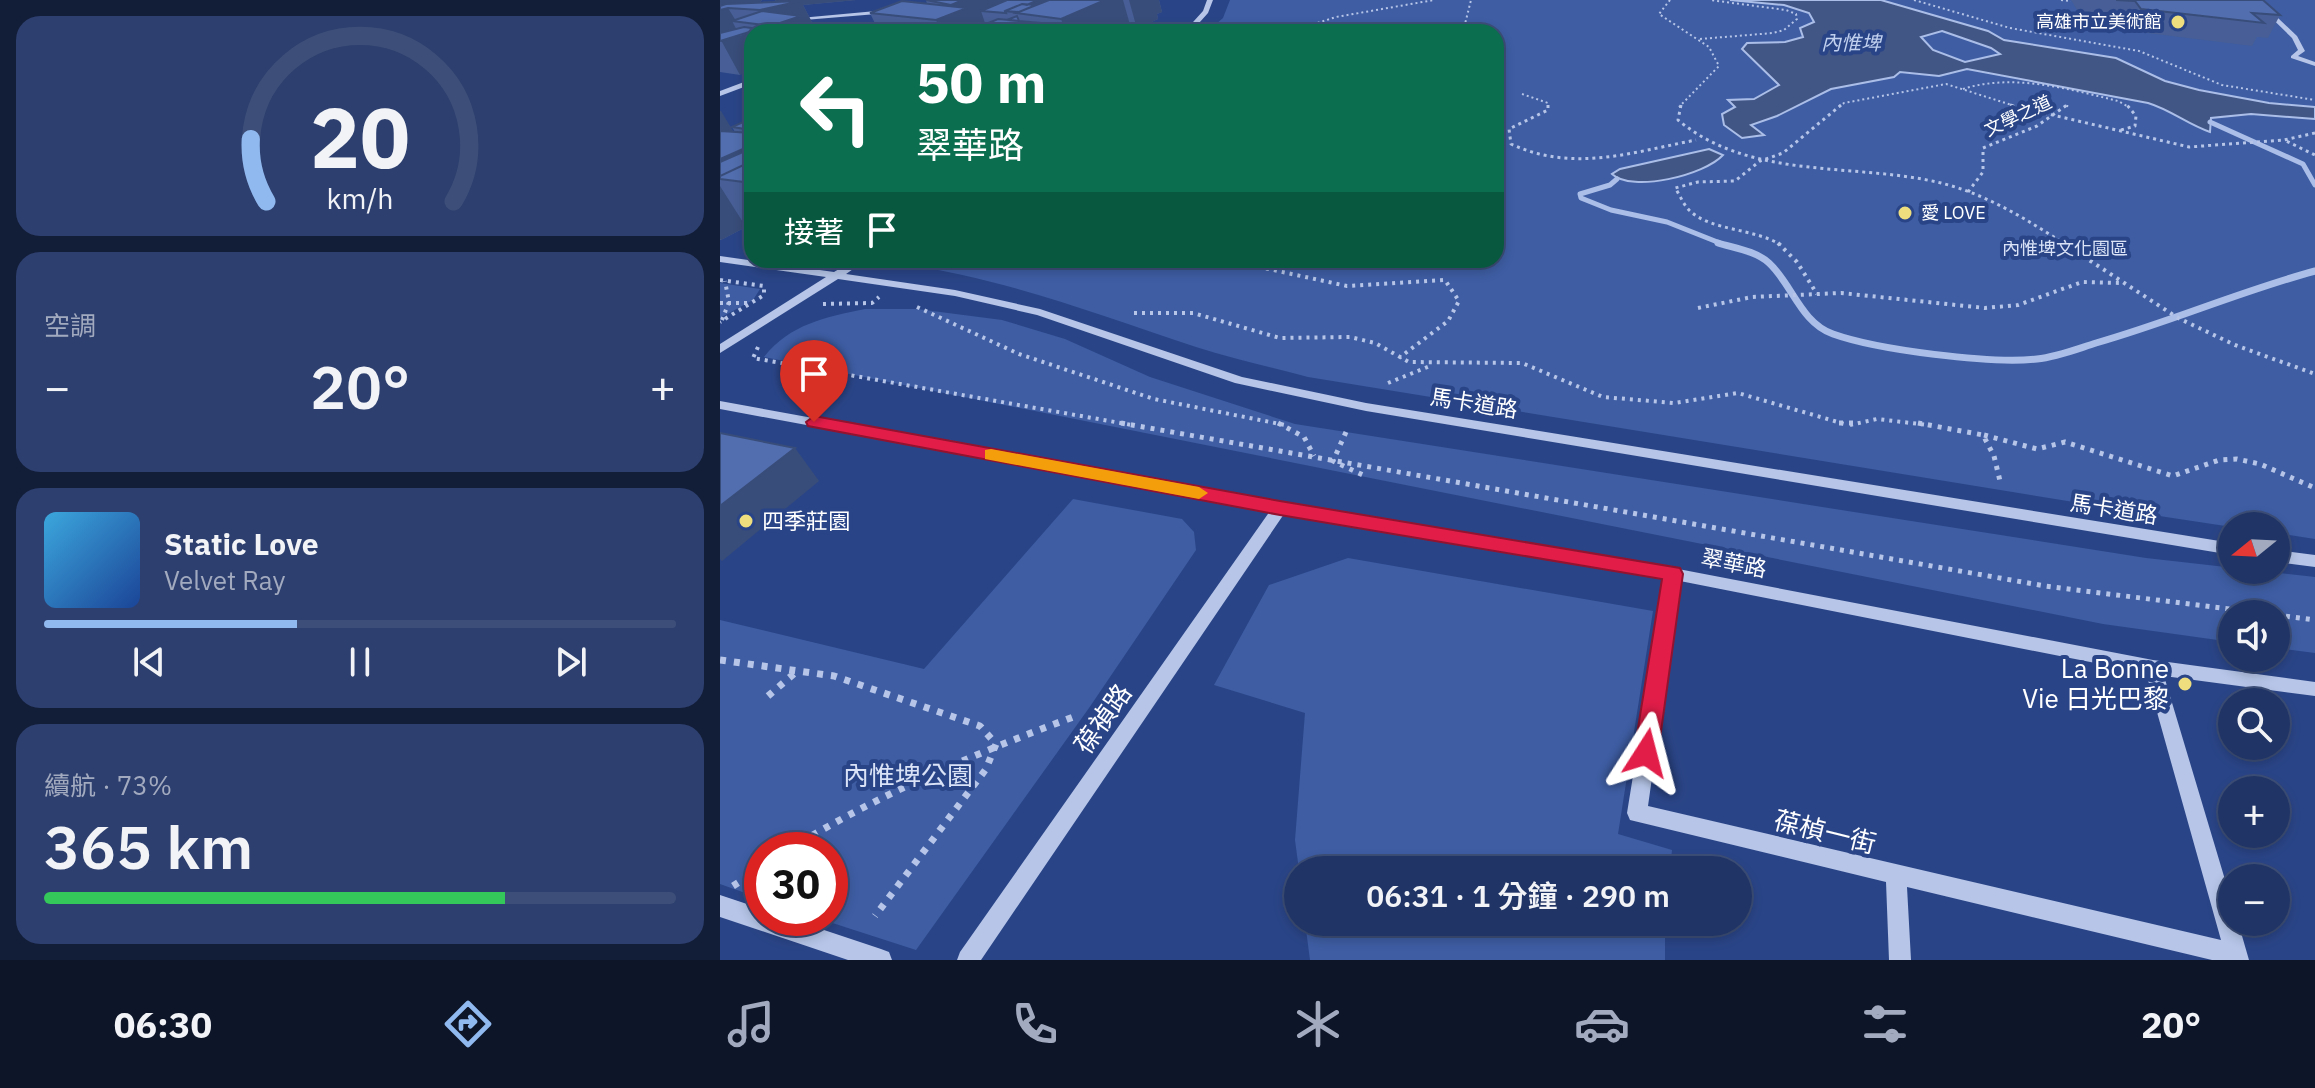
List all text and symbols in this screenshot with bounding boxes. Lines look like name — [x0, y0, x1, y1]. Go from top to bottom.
place label: 高雄市立美術館 — [2036, 10, 2162, 33]
marker: 高雄市立美術館 — [2169, 13, 2187, 31]
water label: 內惟埤 — [1821, 29, 1883, 56]
text: 50 m — [916, 46, 1046, 118]
icon: left — [784, 56, 888, 160]
text: 20 — [310, 83, 410, 191]
street label: 文學之道 — [1980, 90, 2055, 141]
text: 翠華路 — [916, 121, 1024, 168]
text: km/h — [326, 180, 394, 217]
place label: 愛 LOVE — [1921, 201, 1986, 224]
marker: 愛 LOVE — [1896, 204, 1914, 222]
icon: arrive — [860, 208, 904, 252]
text: 接著 — [784, 212, 844, 251]
park label: 內惟埤文化園區 — [2002, 237, 2128, 260]
text: 空調 — [44, 308, 96, 342]
pin — [780, 340, 848, 422]
text: 20° — [310, 347, 410, 426]
icon: arrive — [792, 352, 836, 396]
text: − — [44, 358, 70, 415]
text: + — [650, 358, 676, 415]
street label: 馬卡道路 — [1428, 381, 1520, 424]
street label: 馬卡道路 — [2068, 487, 2160, 530]
place label: 四季莊園 — [762, 506, 850, 535]
marker: 四季莊園 — [737, 512, 755, 530]
north arrow — [2218, 512, 2290, 584]
map controls — [2218, 512, 2290, 936]
text: Static Love — [164, 524, 319, 563]
street label: 翠華路 — [1699, 542, 1769, 583]
text: Velvet Ray — [164, 563, 285, 597]
button: sound — [2218, 600, 2290, 672]
icon: previous — [127, 640, 171, 684]
icon: pause — [338, 640, 382, 684]
icon: next — [549, 640, 593, 684]
place label: La Bonne Vie 日光巴黎 — [2022, 651, 2169, 715]
marker: La Bonne Vie 日光巴黎 — [2176, 675, 2194, 693]
street label: 葆禎路 — [1066, 677, 1138, 760]
button: search — [2218, 688, 2290, 760]
position arrow — [1604, 711, 1688, 795]
park label: 內惟埤公園 — [843, 758, 973, 792]
text: 續航 · 73% — [44, 768, 172, 802]
button: + — [2218, 776, 2290, 848]
street label: 葆楨一街 — [1771, 802, 1880, 860]
text: 365 km — [44, 807, 253, 886]
speed limit sign: 30 — [744, 832, 848, 936]
button: − — [2218, 864, 2290, 936]
text: 06:31 · 1 分鐘 · 290 m — [1366, 876, 1670, 915]
icon: directions — [440, 996, 496, 1052]
icon: music — [723, 996, 779, 1052]
icon: phone — [1007, 996, 1063, 1052]
icon: climate — [1290, 996, 1346, 1052]
icon: car — [1574, 996, 1630, 1052]
icon: filters — [1857, 996, 1913, 1052]
text: 06:30 — [114, 1001, 212, 1048]
text: 20° — [2141, 1001, 2201, 1048]

